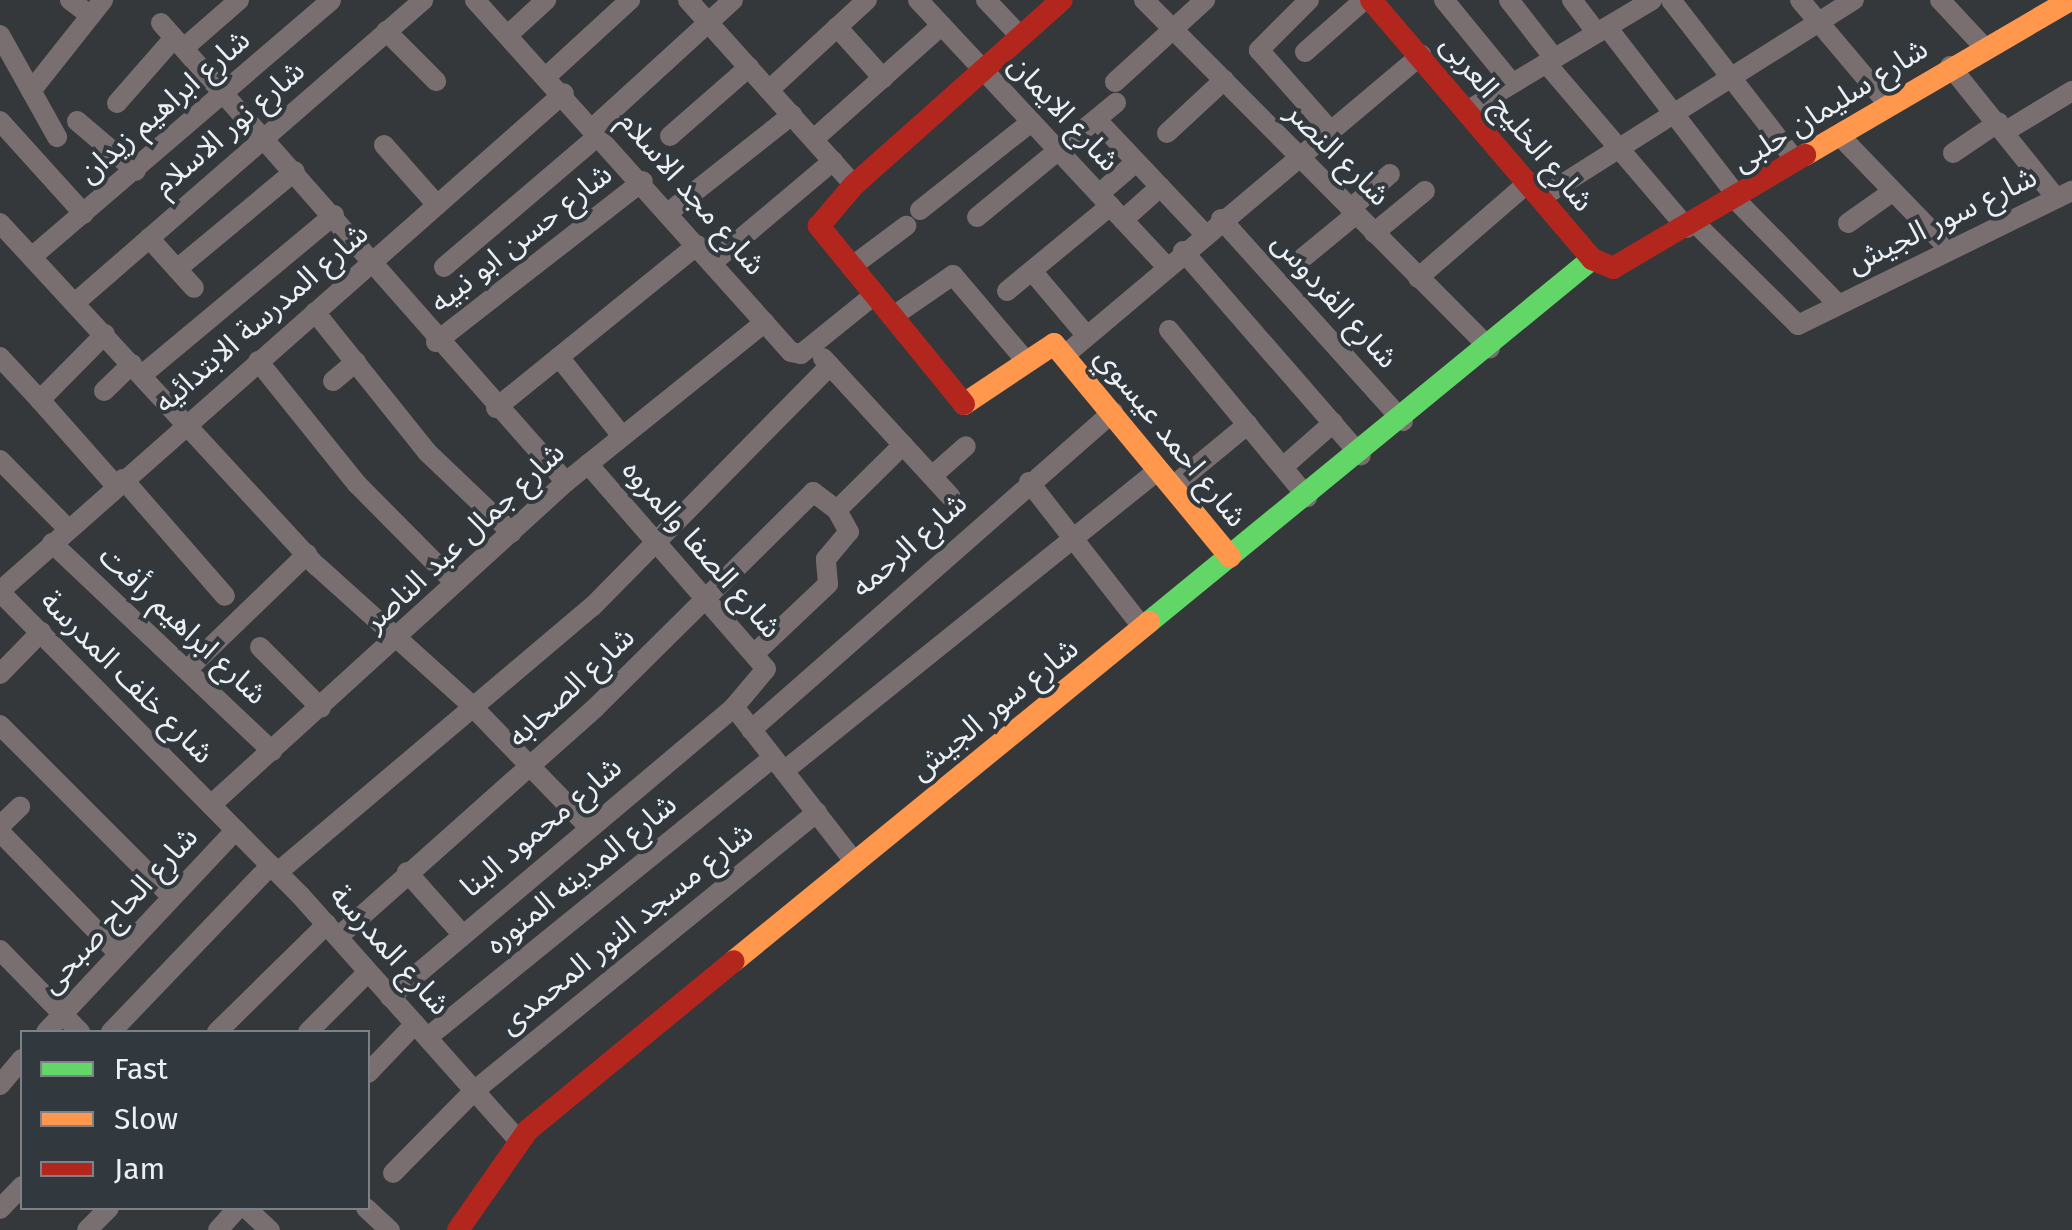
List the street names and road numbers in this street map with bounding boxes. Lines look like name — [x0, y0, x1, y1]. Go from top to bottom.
street label: شارع ابراهيم زيدان — [71, 22, 257, 190]
street label: شارع الخليج العربى — [1433, 27, 1601, 219]
street label: شارع سليمان حلبى — [1726, 30, 1934, 180]
street label: شارع الايمان — [1001, 47, 1127, 179]
street label: شارع نور الاسلام — [146, 53, 312, 203]
street label: شارع النصر — [1279, 95, 1397, 213]
street label: شارع مجد الاسلام — [611, 104, 773, 282]
street label: شارع حسن ابو نبيه — [423, 156, 619, 320]
street label: شارع سور الجيش — [1841, 159, 2043, 281]
street label: شارع المدرسة الابتدائيه — [147, 215, 375, 421]
street label: شارع الفردوس — [1264, 224, 1406, 376]
street label: شارع احمد عيسوي — [1087, 340, 1255, 534]
street label: شارع جمال عبد الناصر — [356, 435, 572, 639]
street label: شارع الصفا والمروه — [615, 452, 789, 646]
street label: شارع الرحمه — [844, 485, 974, 605]
street label: شارع ابراهيم رأفت — [92, 538, 274, 712]
street label: شارع خلف المدرسة — [33, 583, 221, 771]
street label: شارع الصحابه — [500, 619, 642, 755]
street label: شارع سور الجيش — [902, 630, 1086, 788]
street label: شارع محمود البنا — [453, 749, 629, 905]
street label: شارع المدينه المنوره — [478, 786, 684, 962]
street label: شارع مسجد النور المحمدى — [492, 814, 760, 1042]
street label: شارع الحاج صبحى — [33, 819, 205, 1001]
street label: شارع المدرسة — [322, 877, 458, 1023]

